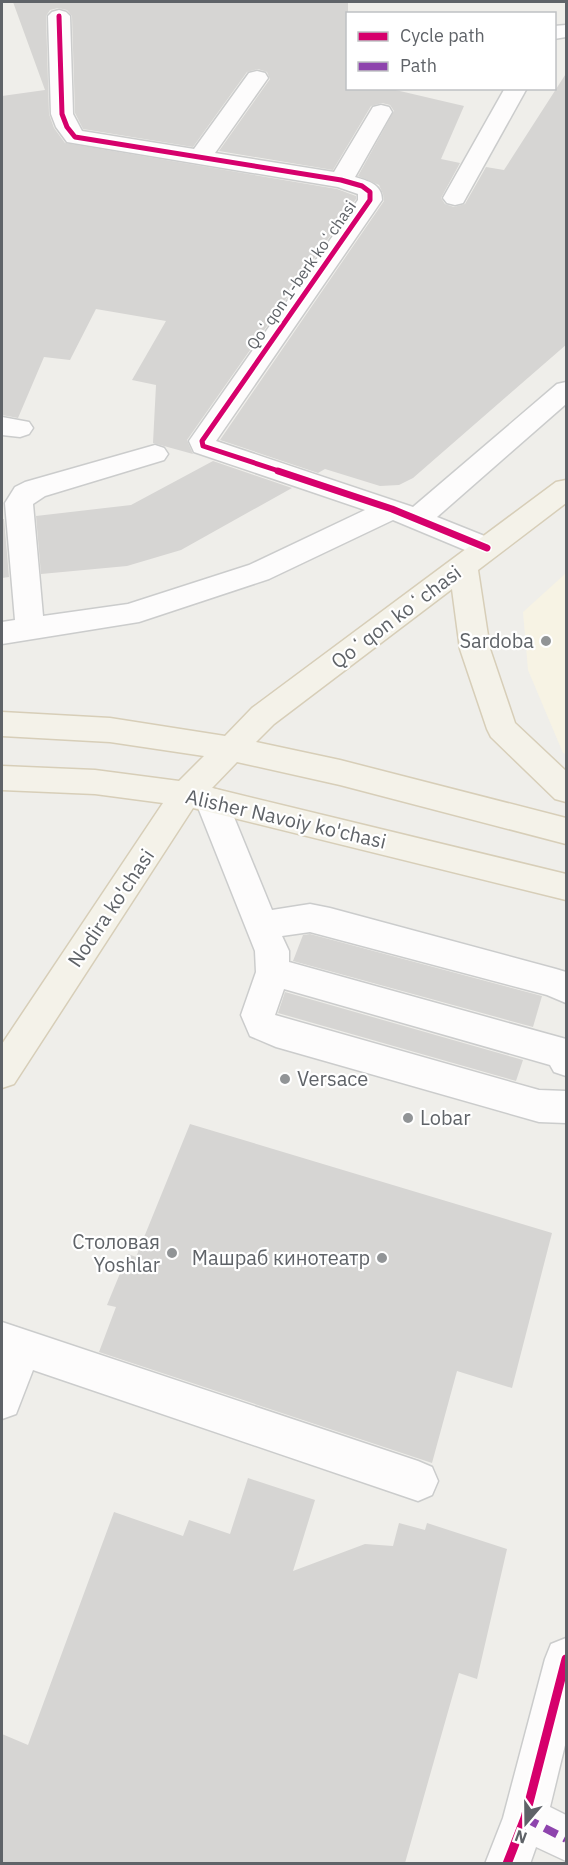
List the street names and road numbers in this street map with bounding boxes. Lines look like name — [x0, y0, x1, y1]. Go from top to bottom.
street label: Qoʻqon 1-berk koʻchasi — [242, 197, 360, 353]
street label: Qoʻqon koʻchasi — [325, 559, 466, 674]
street label: Alisher Navoiy ko'chasi — [183, 782, 389, 855]
street label: Nodira ko'chasi — [61, 843, 160, 972]

